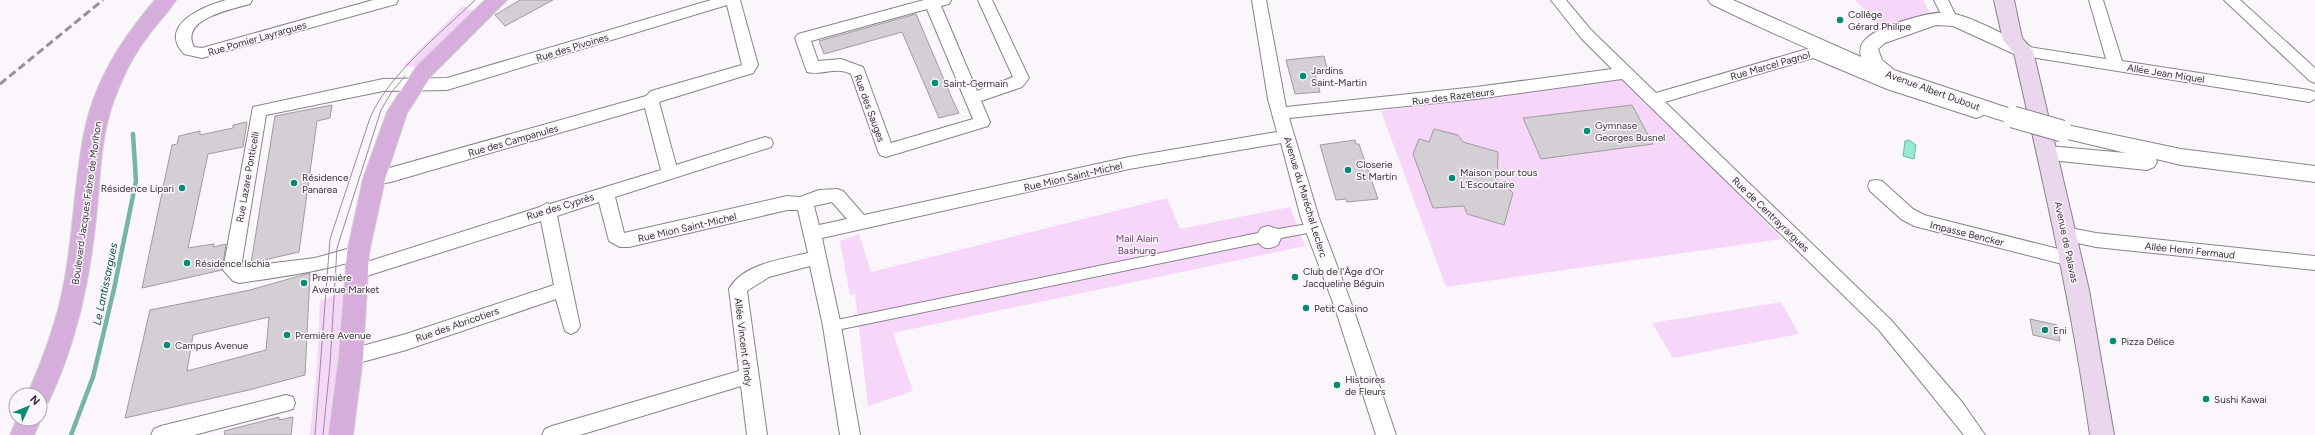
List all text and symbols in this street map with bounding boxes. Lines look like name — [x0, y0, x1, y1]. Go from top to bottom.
place label: Collège Gérard Philipe — [1848, 8, 1911, 33]
marker: Collège Gérard Philipe — [1835, 15, 1845, 25]
street label: Rue Pomier Layrargues — [206, 18, 308, 59]
street label: Rue des Pivoines — [534, 30, 610, 65]
street label: Rue Marcel Pagnol — [1729, 48, 1812, 83]
street label: Allée Jean Miquel — [2126, 61, 2206, 86]
place label: Jardins Saint-Martin — [1311, 64, 1367, 89]
street label: Avenue Albert Dubout — [1884, 67, 1982, 114]
marker: Jardins Saint-Martin — [1298, 71, 1308, 81]
street label: Rue des Sauges — [851, 73, 888, 144]
place label: Saint-Germain — [943, 77, 1008, 90]
marker: Saint-Germain — [930, 78, 940, 88]
street label: Rue des Razeteurs — [1411, 85, 1495, 108]
place label: Gymnase Georges Busnel — [1595, 119, 1665, 144]
street label: Boulevard Jacques Fabre de Morlhon — [69, 120, 104, 286]
street label: Rue des Campanules — [466, 121, 560, 160]
marker: Gymnase Georges Busnel — [1582, 126, 1592, 136]
street label: Rue Lazare Ponticelli — [233, 131, 262, 224]
street label: Avenue du Maréchal Leclerc — [1281, 135, 1330, 260]
place label: Closerie St Martin — [1356, 158, 1397, 183]
street label: Rue Mion Saint-Michel — [1022, 159, 1124, 194]
marker: Closerie St Martin — [1343, 165, 1353, 175]
place label: Maison pour tous L'Escoutaïre — [1460, 166, 1538, 191]
place label: Résidence Panarea — [302, 171, 349, 196]
marker: Maison pour tous L'Escoutaïre — [1447, 173, 1457, 183]
street label: Rue de Centrayrargues — [1729, 174, 1812, 255]
marker: Résidence Panarea — [289, 178, 299, 188]
place label: Résidence Lipari — [101, 182, 174, 195]
marker: Résidence Lipari — [177, 183, 187, 193]
street label: Rue des Cyprès — [525, 190, 596, 223]
street label: Avenue de Palavas — [2052, 200, 2082, 284]
street label: Rue Mion Saint-Michel — [636, 210, 738, 245]
street label: Impasse Bencker — [1929, 218, 2006, 249]
park label: Mail Alain Bashung — [1116, 232, 1159, 257]
street label: Allée Henri Fermaud — [2144, 239, 2236, 262]
water label: Le Lantissargues — [90, 242, 121, 326]
place label: Résidence Ischia — [195, 257, 270, 270]
marker: Résidence Ischia — [182, 258, 192, 268]
place label: Club de l'Âge d'Or Jacqueline Béguin — [1303, 265, 1385, 290]
place label: Première Avenue Market — [312, 271, 379, 296]
marker: Club de l'Âge d'Or Jacqueline Béguin — [1290, 272, 1300, 282]
marker: Première Avenue Market — [299, 278, 309, 288]
street label: Allée Vincent d'Indy — [732, 297, 755, 388]
place label: Petit Casino — [1314, 302, 1368, 315]
marker: Petit Casino — [1301, 303, 1311, 313]
street label: Rue des Abricotiers — [414, 304, 501, 345]
place label: Eni — [2053, 324, 2067, 337]
marker: Eni — [2040, 325, 2050, 335]
place label: Première Avenue — [295, 329, 372, 342]
marker: Première Avenue — [282, 330, 292, 340]
place label: Pizza Délice — [2121, 335, 2175, 348]
marker: Pizza Délice — [2108, 336, 2118, 346]
place label: Campus Avenue — [175, 339, 249, 352]
marker: Campus Avenue — [162, 340, 172, 350]
place label: Histoires de Fleurs — [1345, 373, 1386, 398]
marker: Histoires de Fleurs — [1332, 380, 1342, 390]
north arrow — [8, 387, 48, 427]
text: N — [27, 393, 42, 408]
place label: Sushi Kawai — [2214, 393, 2267, 406]
marker: Sushi Kawai — [2201, 394, 2211, 404]

